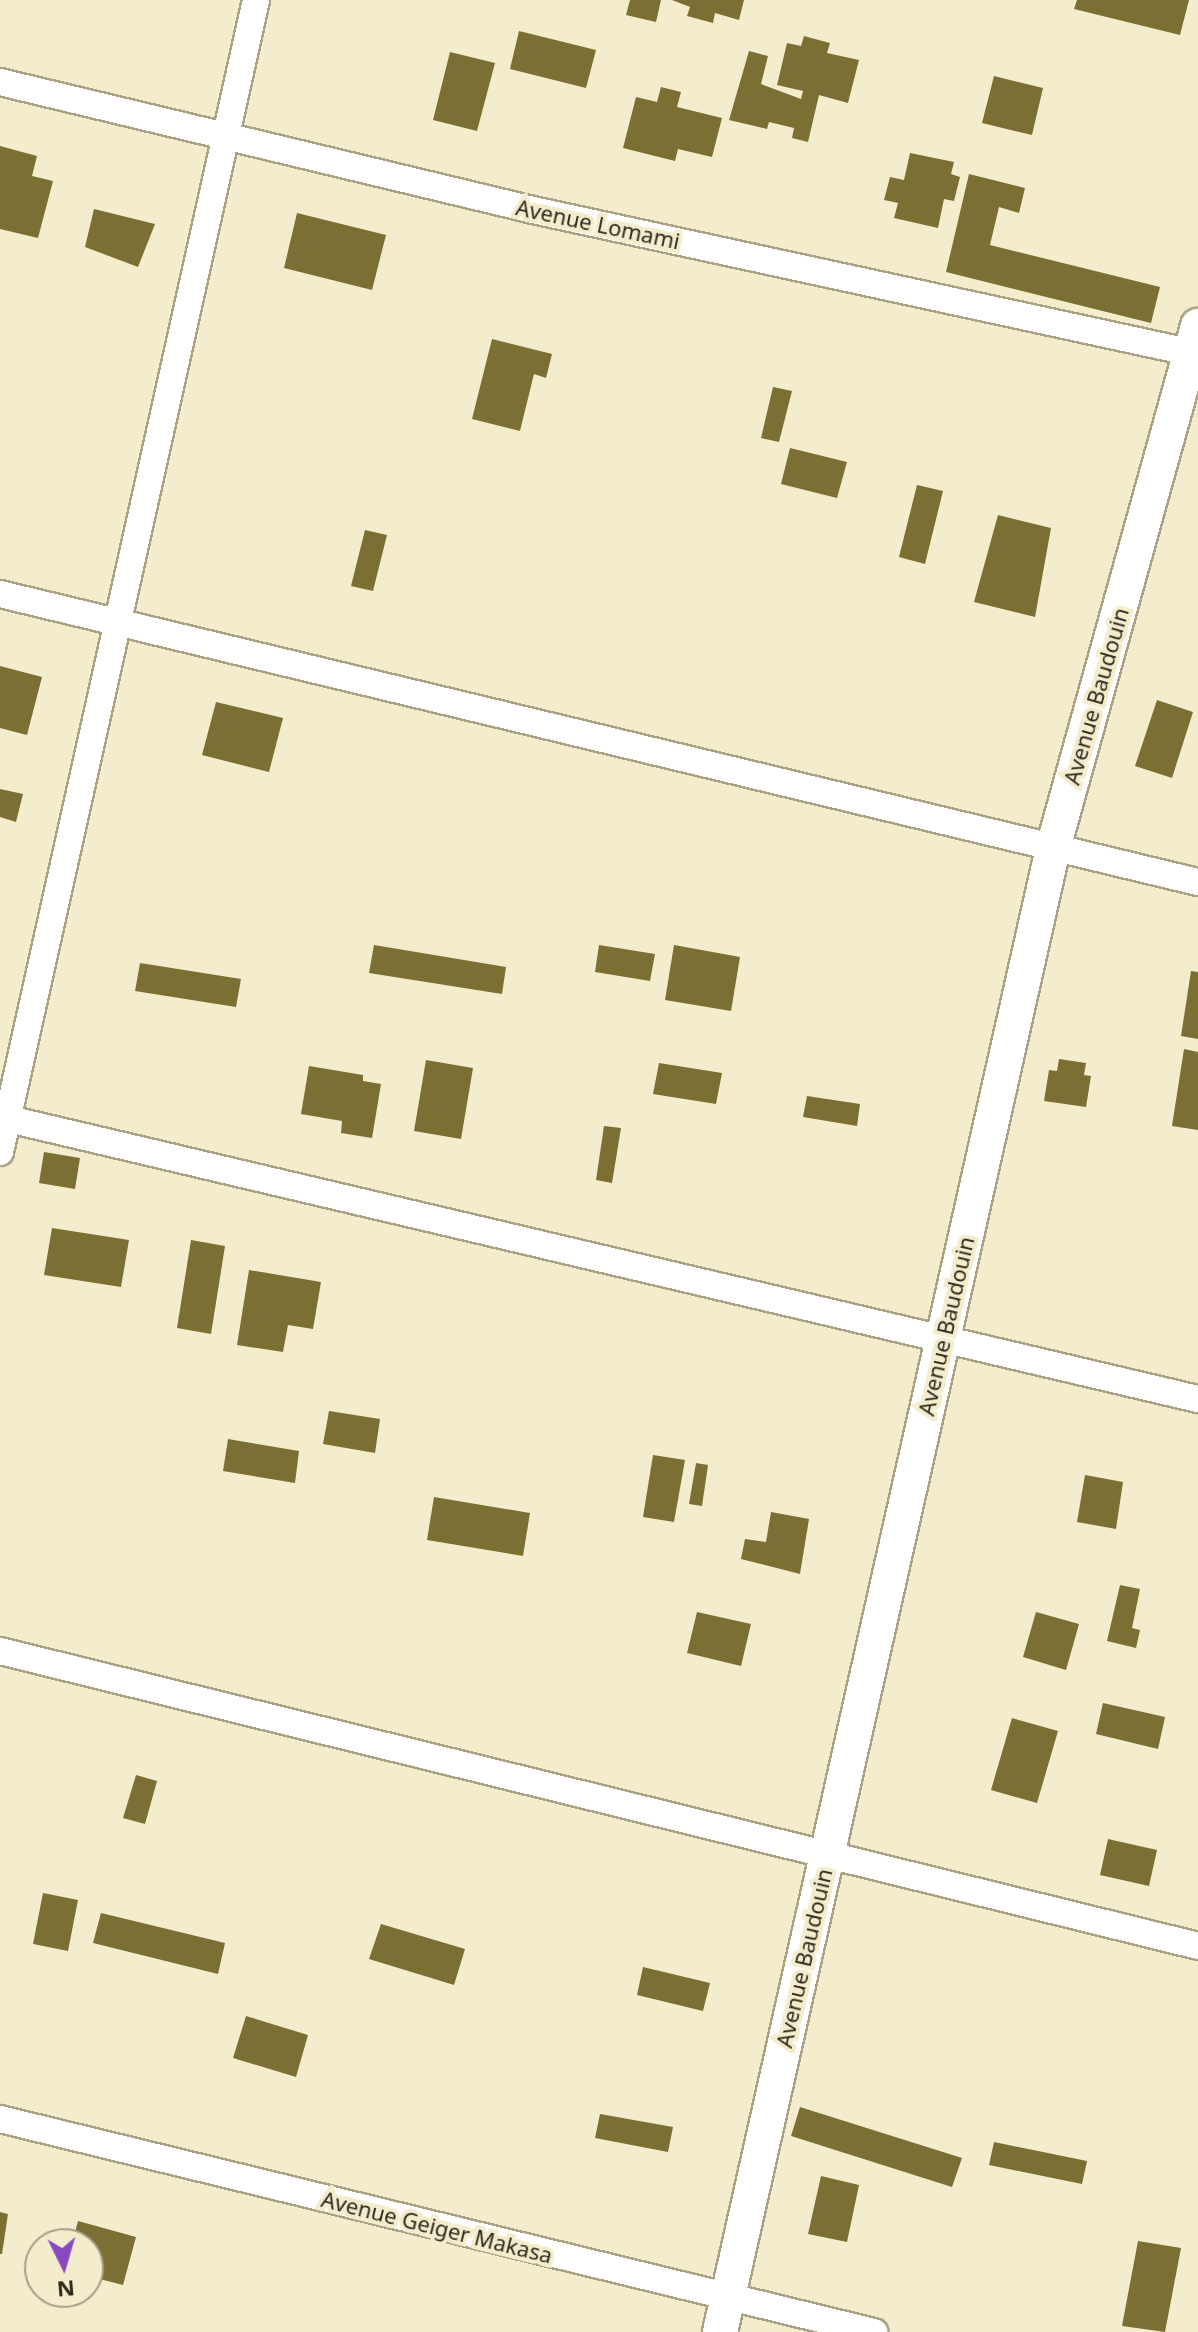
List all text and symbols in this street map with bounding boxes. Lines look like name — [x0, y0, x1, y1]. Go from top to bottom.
street label: Avenue Lomami — [514, 194, 682, 254]
street label: Avenue Baudouin — [1058, 604, 1134, 788]
street label: Avenue Baudouin — [913, 1234, 979, 1418]
street label: Avenue Baudouin — [771, 1866, 837, 2050]
street label: Avenue Geiger Makasa — [319, 2186, 555, 2268]
north arrow — [24, 2228, 104, 2308]
text: N — [56, 2274, 76, 2306]

